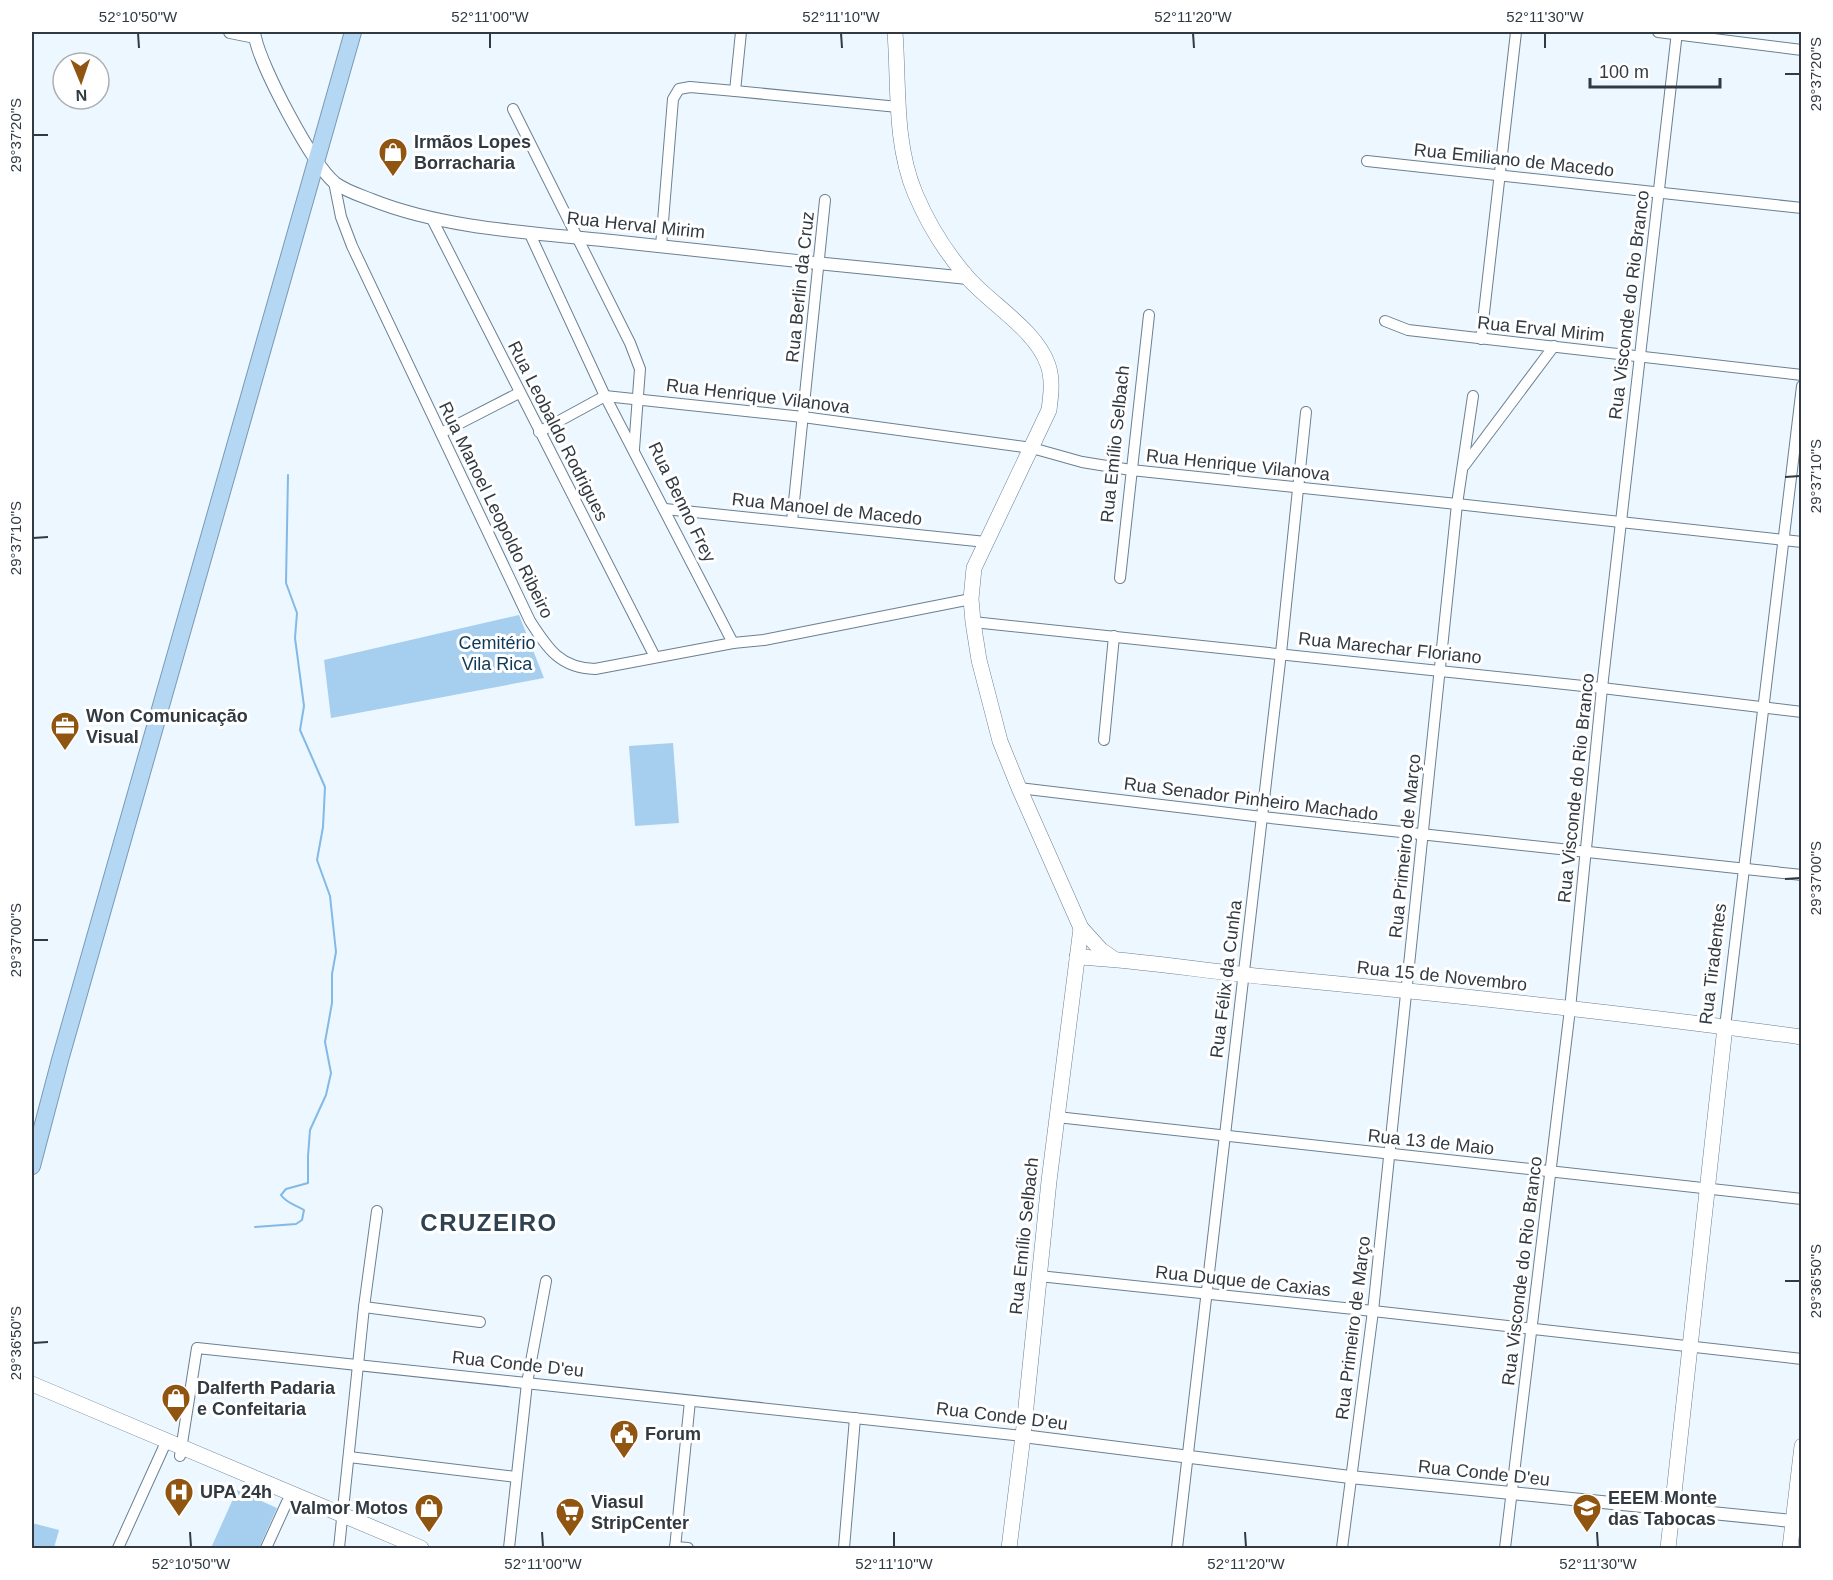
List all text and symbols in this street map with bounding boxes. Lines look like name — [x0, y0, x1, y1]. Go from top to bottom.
text: 52°10'50"W — [99, 8, 178, 25]
text: 52°11'00"W — [451, 8, 529, 25]
text: 52°11'10"W — [802, 8, 880, 25]
text: 52°11'20"W — [1154, 8, 1232, 25]
text: 52°11'30"W — [1506, 8, 1584, 25]
text: 29°37'20"S — [1807, 37, 1824, 111]
north arrow — [51, 51, 111, 111]
scale bar — [1590, 51, 1720, 89]
text: 100 m — [1599, 62, 1649, 82]
text: N — [75, 87, 88, 104]
text: 29°37'20"S — [7, 98, 24, 172]
place label: Irmãos Lopes Borracharia — [414, 132, 531, 173]
shop icon: Irmãos Lopes Borracharia — [377, 136, 409, 178]
street label: Rua Emiliano de Macedo — [1413, 140, 1615, 180]
street label: Rua Visconde do Rio Branco — [1605, 189, 1653, 421]
street label: Rua Herval Mirim — [566, 208, 706, 242]
street label: Rua Berlin da Cruz — [782, 210, 818, 364]
street label: Rua Erval Mirim — [1476, 312, 1606, 346]
street label: Rua Leobaldo Rodrigues — [504, 338, 612, 524]
street label: Rua Emílio Selbach — [1097, 364, 1133, 524]
street label: Rua Henrique Vilanova — [665, 375, 852, 417]
street label: Rua Manoel Leopoldo Ribeiro — [435, 399, 557, 621]
street label: Rua Benno Frey — [644, 439, 720, 565]
text: 29°37'10"S — [1807, 439, 1824, 513]
street label: Rua Henrique Vilanova — [1145, 445, 1332, 485]
street label: Rua Manoel de Macedo — [731, 489, 923, 529]
text: 29°37'10"S — [7, 501, 24, 575]
street label: Rua Marechar Floriano — [1297, 628, 1483, 668]
park label: Cemitério Vila Rica — [458, 633, 536, 674]
street label: Rua Visconde do Rio Branco — [1554, 672, 1598, 904]
place label: Won Comunicação Visual — [86, 706, 248, 747]
office icon: Won Comunicação Visual — [49, 710, 81, 752]
street label: Rua Primeiro de Março — [1385, 753, 1425, 939]
street label: Rua Senador Pinheiro Machado — [1123, 773, 1379, 825]
text: 29°37'00"S — [1807, 841, 1824, 915]
street label: Rua Félix da Cunha — [1206, 898, 1246, 1059]
street label: Rua Tiradentes — [1696, 902, 1730, 1026]
text: 29°37'00"S — [7, 903, 24, 977]
street label: Rua 15 de Novembro — [1356, 957, 1528, 995]
street label: Rua 13 de Maio — [1367, 1125, 1495, 1159]
street label: Rua Visconde do Rio Branco — [1498, 1155, 1546, 1387]
street label: Rua Emílio Selbach — [1006, 1156, 1042, 1316]
district label: CRUZEIRO — [420, 1209, 558, 1236]
street label: Rua Primeiro de Março — [1332, 1235, 1374, 1421]
text: 29°36'50"S — [1807, 1244, 1824, 1318]
street label: Rua Duque de Caxias — [1154, 1262, 1332, 1300]
text: 29°36'50"S — [7, 1306, 24, 1380]
street label: Rua Conde D'eu — [451, 1347, 585, 1381]
place label: Dalferth Padaria e Confeitaria — [197, 1378, 336, 1419]
shop icon: Dalferth Padaria e Confeitaria — [160, 1382, 192, 1424]
street label: Rua Conde D'eu — [935, 1398, 1069, 1434]
public building icon: Forum — [608, 1418, 640, 1460]
place label: Forum — [645, 1424, 701, 1444]
street label: Rua Conde D'eu — [1417, 1456, 1551, 1490]
hospital icon: UPA 24h — [163, 1476, 195, 1518]
place label: UPA 24h — [200, 1482, 272, 1502]
place label: EEEM Monte das Tabocas — [1608, 1488, 1717, 1529]
shop icon: Valmor Motos — [413, 1492, 445, 1534]
place label: Viasul StripCenter — [591, 1492, 689, 1533]
school or university icon: EEEM Monte das Tabocas — [1571, 1492, 1603, 1534]
supermarket icon: Viasul StripCenter — [554, 1496, 586, 1538]
place label: Valmor Motos — [290, 1498, 408, 1518]
text: 52°10'50"W — [152, 1555, 231, 1572]
text: 52°11'00"W — [504, 1555, 582, 1572]
text: 52°11'10"W — [855, 1555, 933, 1572]
text: 52°11'20"W — [1207, 1555, 1285, 1572]
text: 52°11'30"W — [1559, 1555, 1637, 1572]

